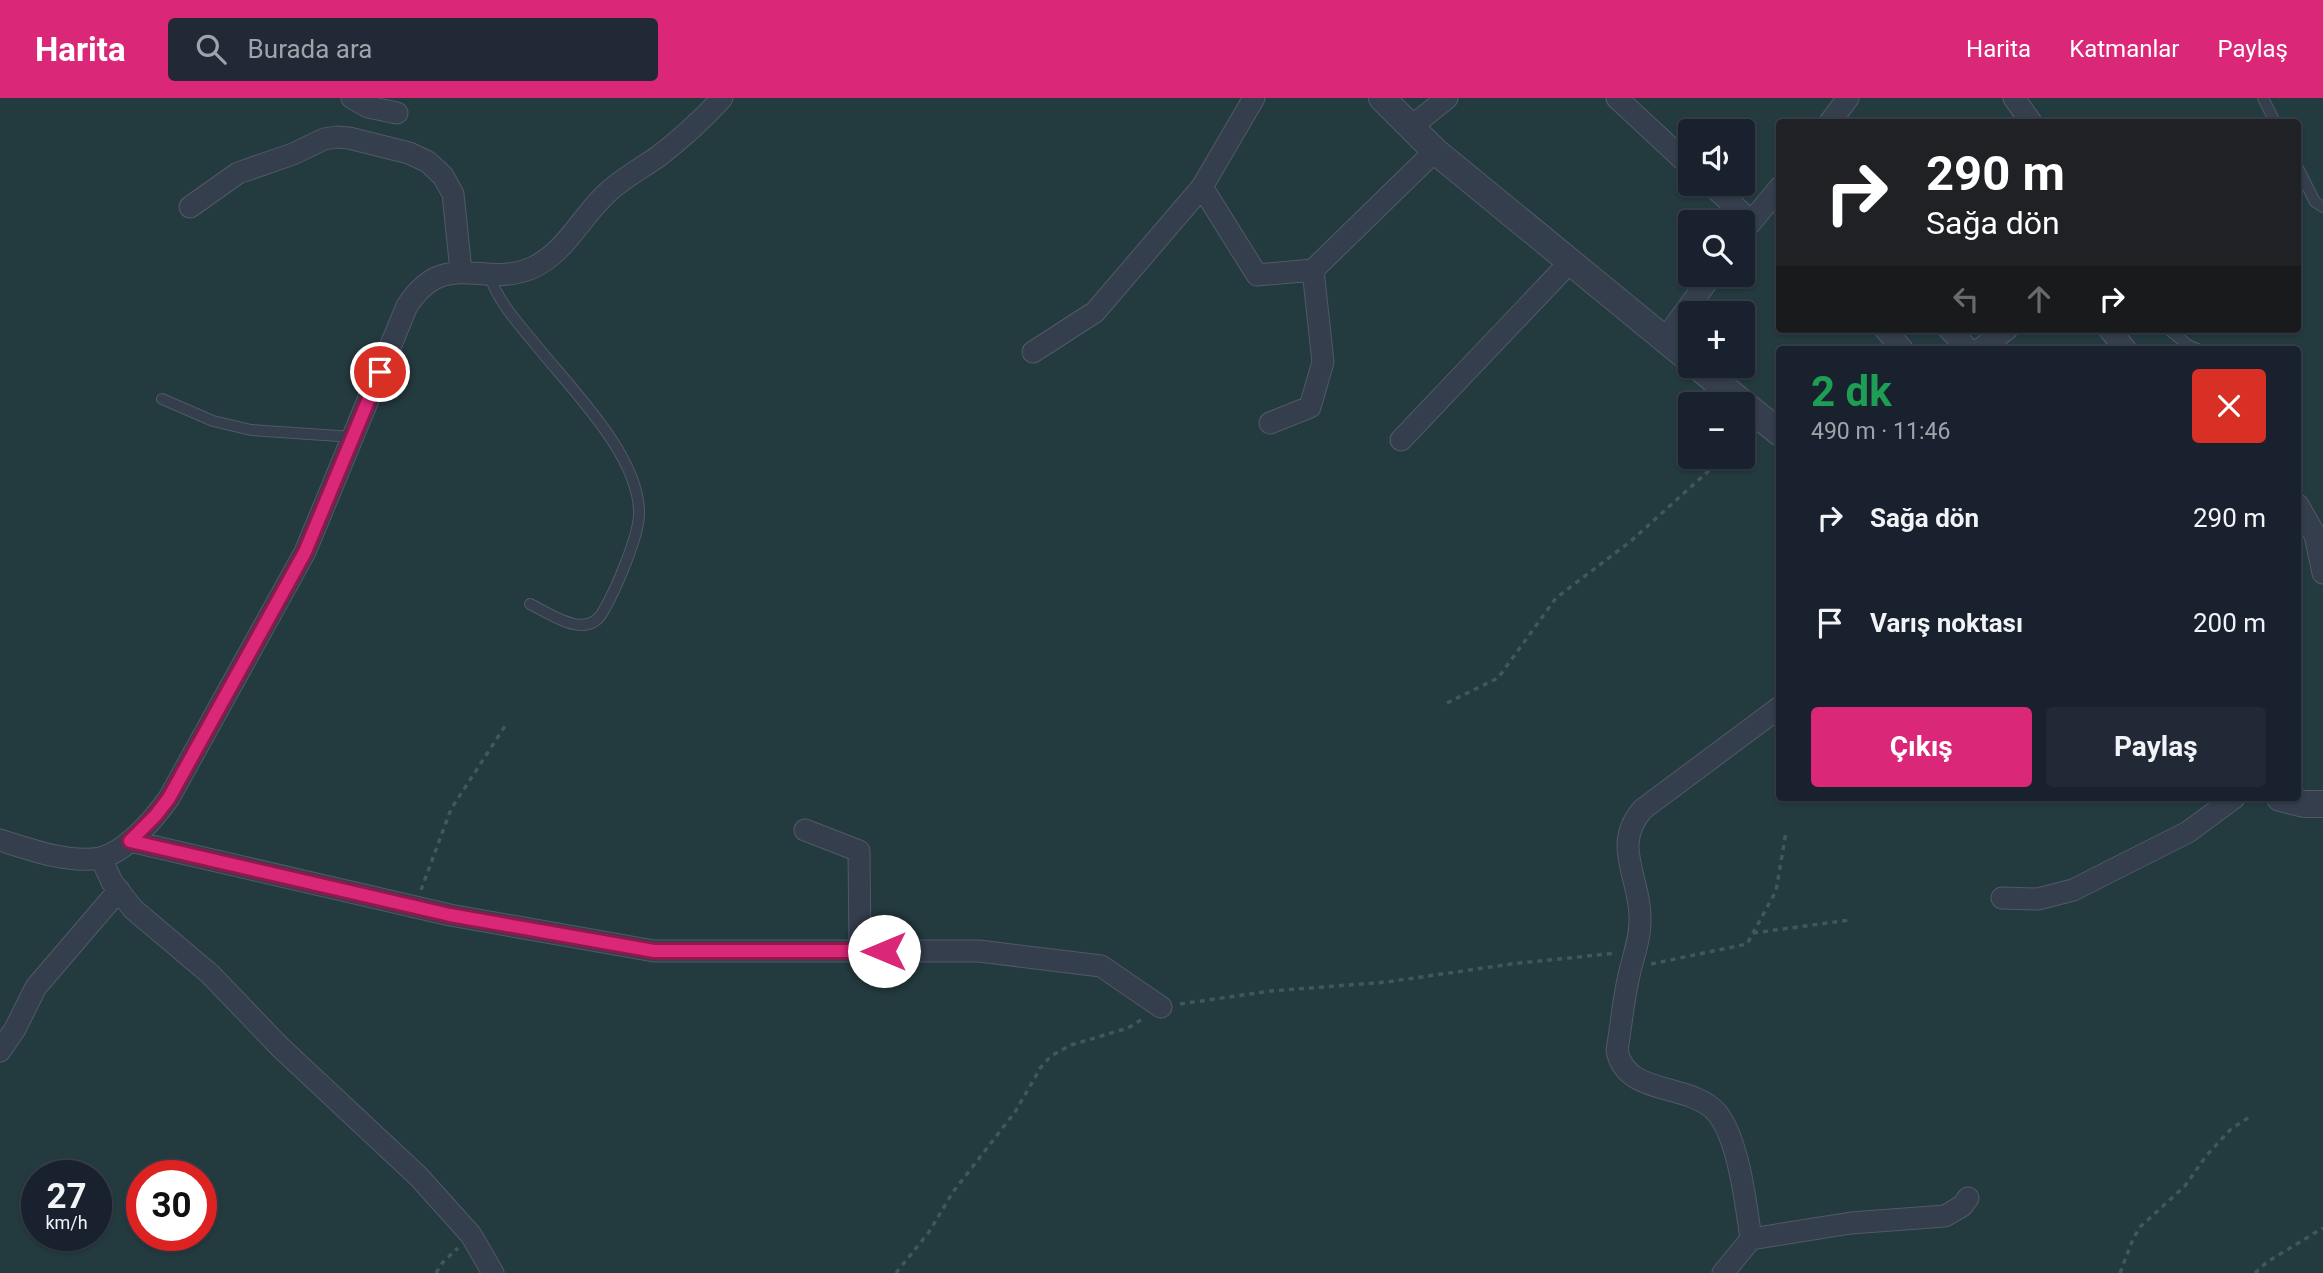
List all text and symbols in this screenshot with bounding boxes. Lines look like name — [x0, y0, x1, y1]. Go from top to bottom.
search box — [168, 18, 658, 81]
text: Harita — [35, 30, 126, 69]
icon: search — [192, 30, 230, 68]
text: Burada ara — [248, 34, 372, 64]
text: Harita — [1966, 35, 2031, 63]
text: Katmanlar — [2069, 35, 2179, 63]
text: Paylaş — [2217, 35, 2288, 63]
map controls — [1678, 119, 1755, 469]
button: sound — [1678, 119, 1755, 196]
text: 290 m — [1926, 145, 2065, 202]
icon: right — [1811, 147, 1902, 238]
text: Sağa dön — [1926, 204, 2060, 242]
button: search — [1678, 210, 1755, 287]
icon: left — [1947, 280, 1985, 318]
icon: ahead — [2020, 280, 2058, 318]
icon: right — [2093, 280, 2131, 318]
button: + — [1678, 301, 1755, 378]
pin — [350, 342, 410, 402]
icon: arrive — [361, 353, 399, 391]
text: 2 dk — [1811, 367, 1892, 416]
button: close — [2192, 369, 2266, 443]
button: − — [1678, 392, 1755, 469]
text: 490 m · 11:46 — [1811, 418, 1950, 445]
icon: right — [1811, 499, 1849, 537]
text: Sağa dön — [1870, 503, 1979, 533]
text: 290 m — [2193, 503, 2266, 533]
icon: arrive — [1811, 604, 1849, 642]
text: Varış noktası — [1870, 608, 2023, 638]
text: 200 m — [2193, 608, 2266, 638]
button: Çıkış — [1811, 707, 2032, 787]
button: Paylaş — [2046, 707, 2266, 787]
position arrow — [847, 914, 921, 988]
speed limit sign: 30 — [126, 1160, 217, 1251]
text: 27 — [46, 1176, 87, 1217]
text: km/h — [45, 1212, 88, 1233]

